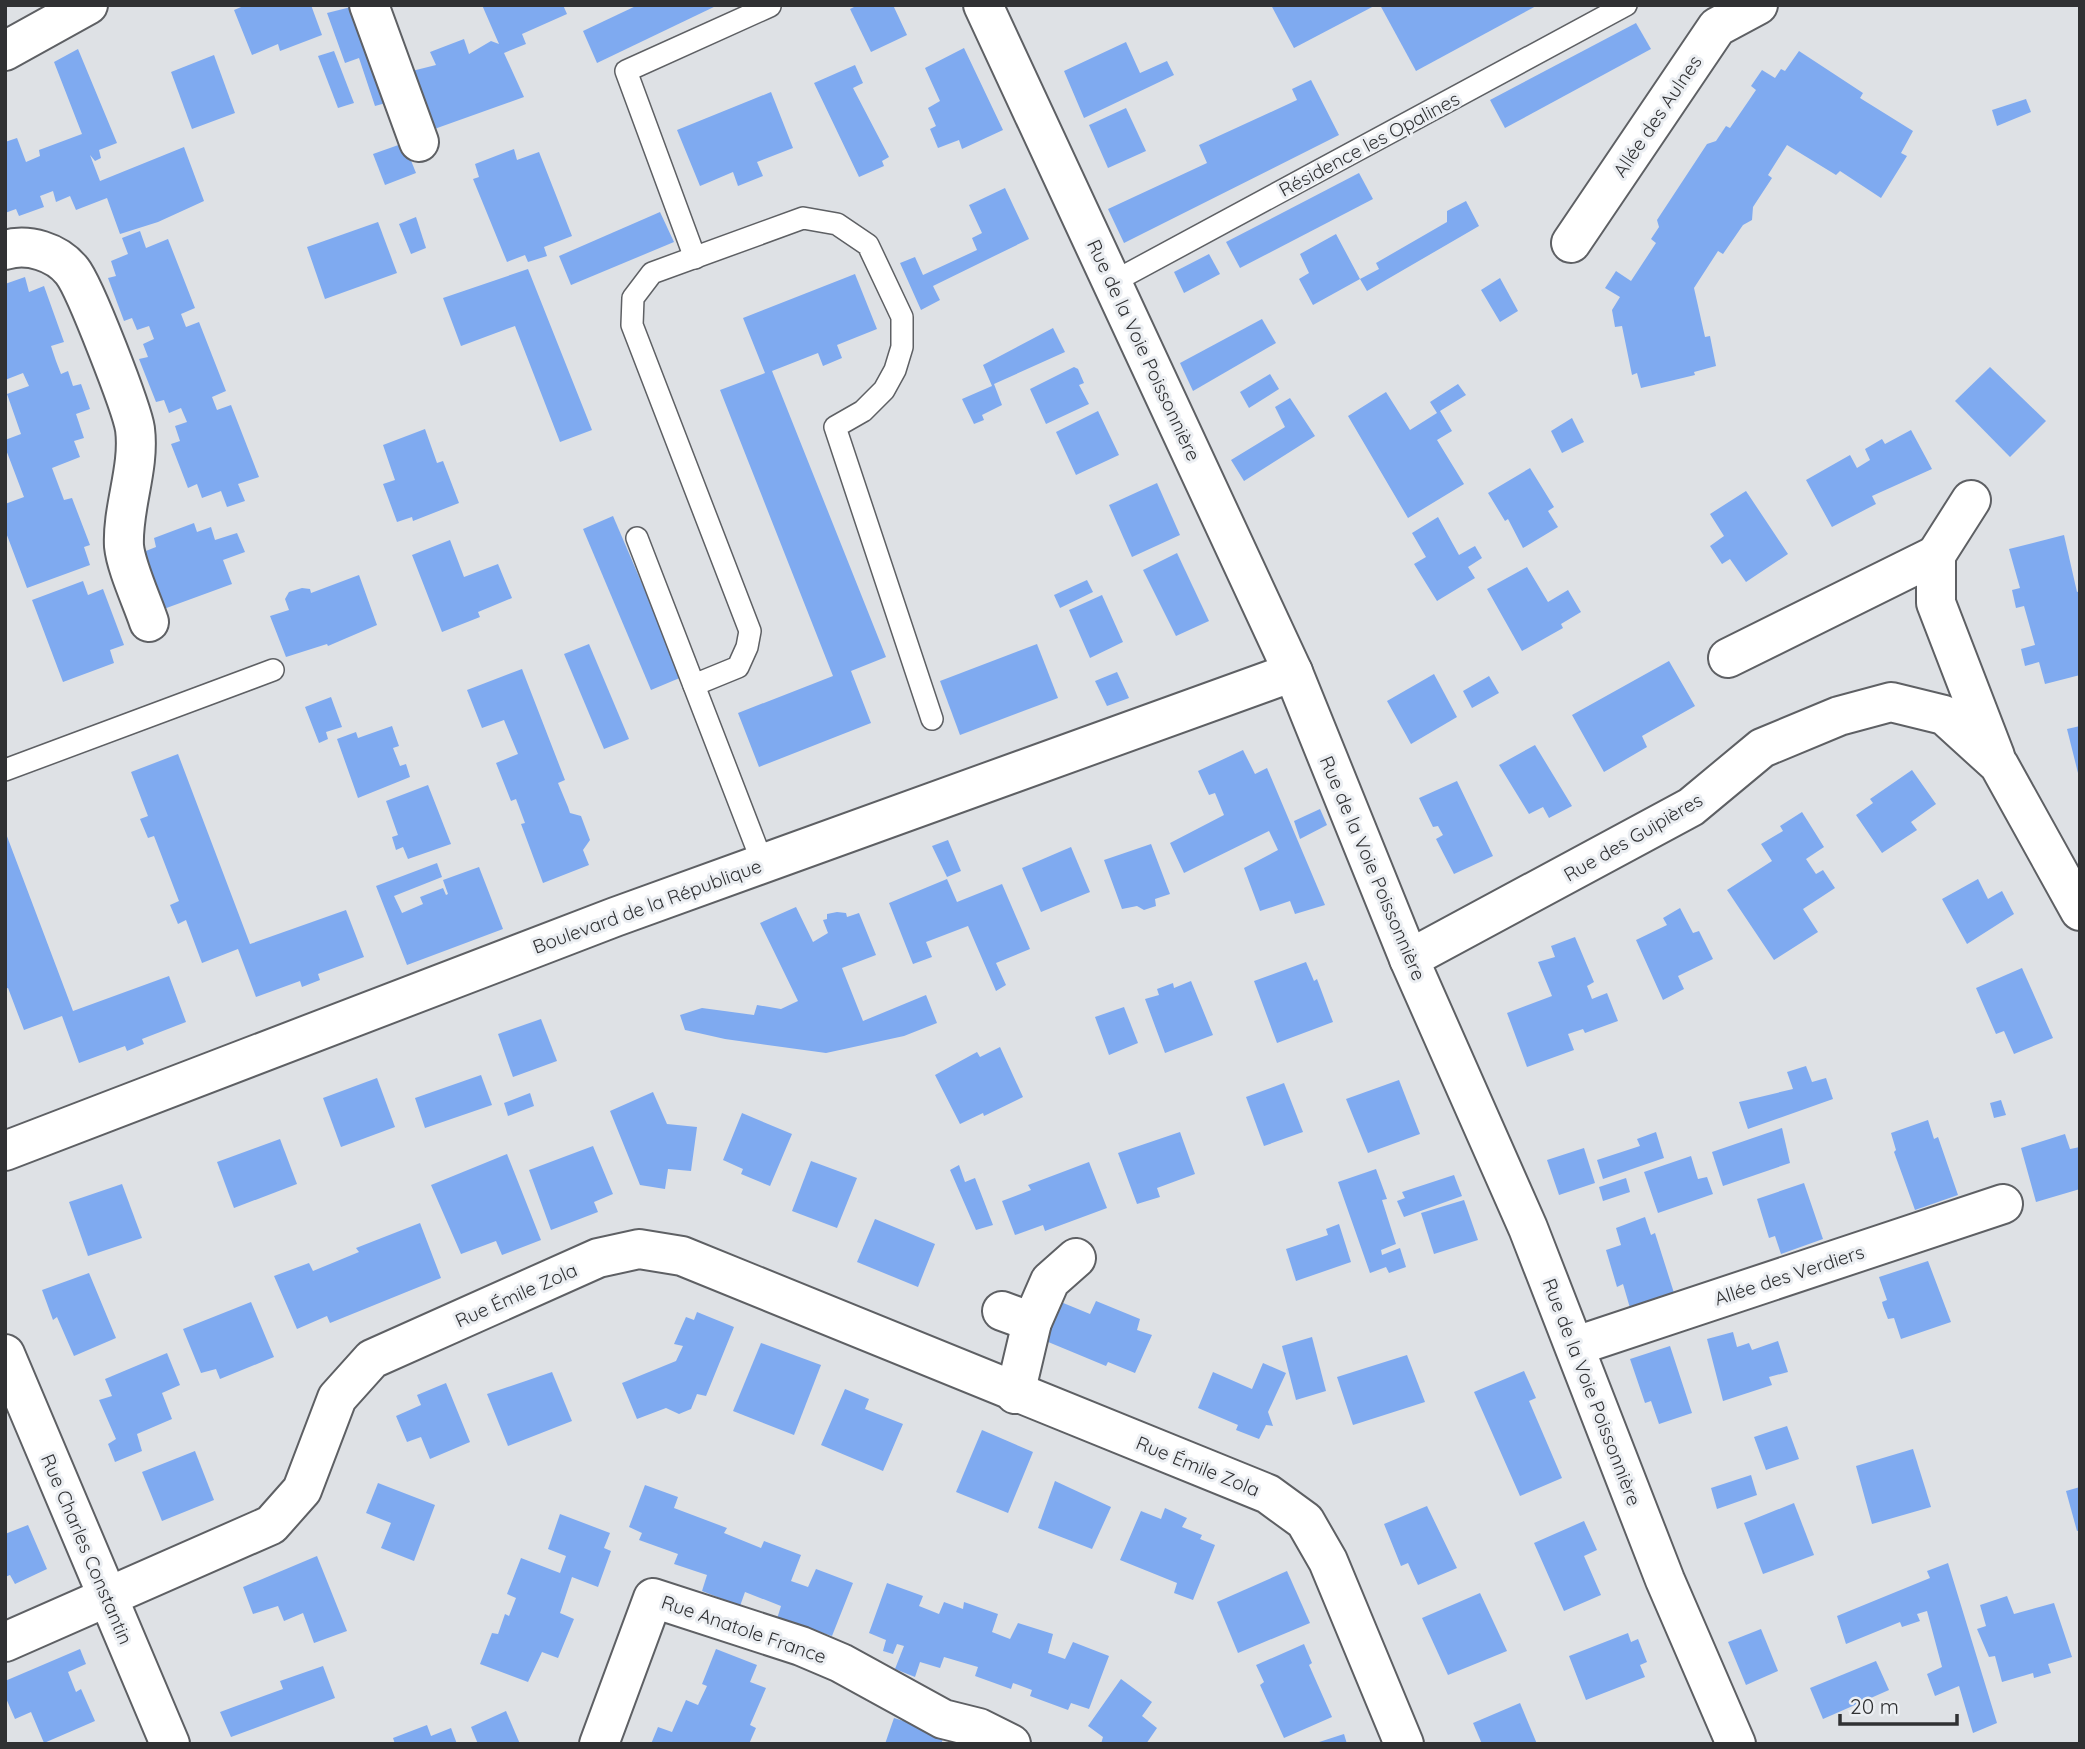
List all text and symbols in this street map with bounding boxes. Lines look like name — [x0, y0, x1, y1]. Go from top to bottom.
street label: Allée des Aulnes — [1607, 50, 1707, 181]
street label: Résidence les Opalines — [1275, 86, 1463, 202]
street label: Rue de la Voie Poissonnière — [1082, 235, 1206, 465]
street label: Rue de la Voie Poissonnière — [1315, 752, 1431, 984]
street label: Rue des Guipières — [1559, 787, 1707, 887]
street label: Boulevard de la République — [529, 853, 765, 959]
street label: Allée des Verdiers — [1711, 1239, 1867, 1311]
street label: Rue Émile Zola — [451, 1257, 581, 1333]
street label: Rue de la Voie Poissonnière — [1537, 1275, 1647, 1509]
street label: Rue Émile Zola — [1133, 1430, 1263, 1502]
street label: Rue Charles Constantin — [36, 1450, 138, 1648]
street label: Rue Anatole France — [658, 1590, 830, 1668]
scale bar — [1840, 1682, 1957, 1726]
text: 20 m — [1850, 1693, 1899, 1719]

